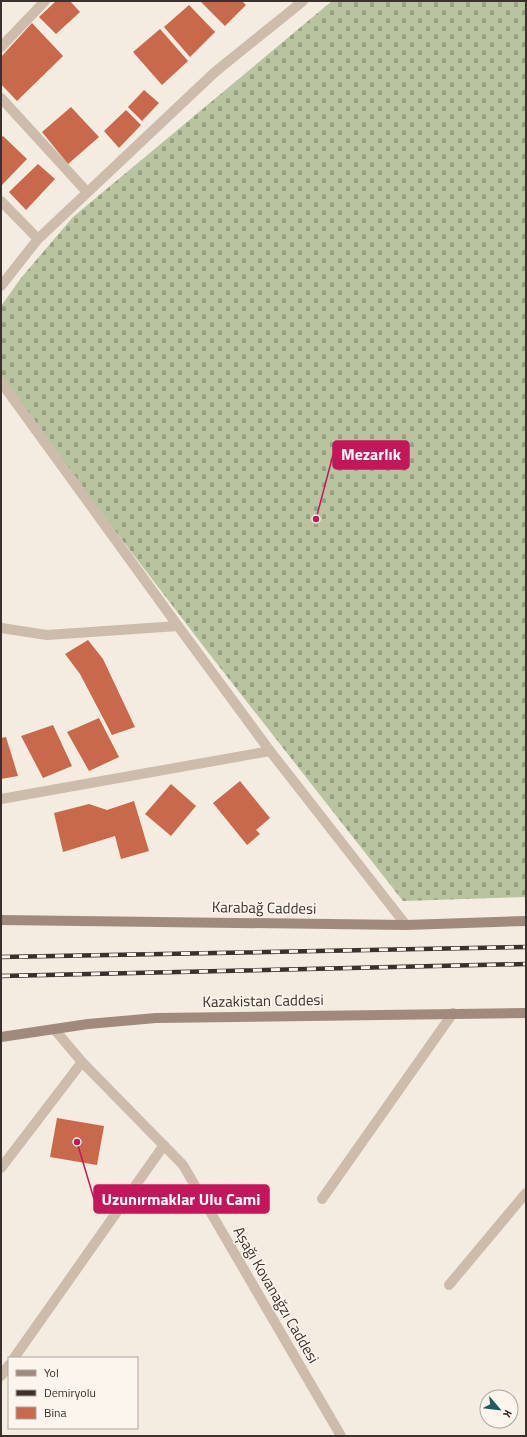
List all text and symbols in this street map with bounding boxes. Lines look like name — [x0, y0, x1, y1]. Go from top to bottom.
callout: Mezarlık — [333, 441, 409, 469]
text: Mezarlık — [341, 442, 402, 466]
street label: Karabağ Caddesi — [212, 895, 316, 920]
street label: Kazakistan Caddesi — [202, 988, 324, 1013]
callout: Uzunırmaklar Ulu Cami — [94, 1185, 269, 1213]
text: Uzunırmaklar Ulu Cami — [102, 1187, 260, 1211]
street label: Aşağı Kovanağzı Caddesi — [228, 1222, 325, 1367]
legend — [8, 1357, 138, 1429]
text: Yol — [44, 1363, 59, 1382]
text: Demiryolu — [44, 1383, 96, 1402]
north arrow — [479, 1389, 519, 1429]
text: Bina — [44, 1403, 66, 1422]
text: K — [499, 1407, 516, 1421]

